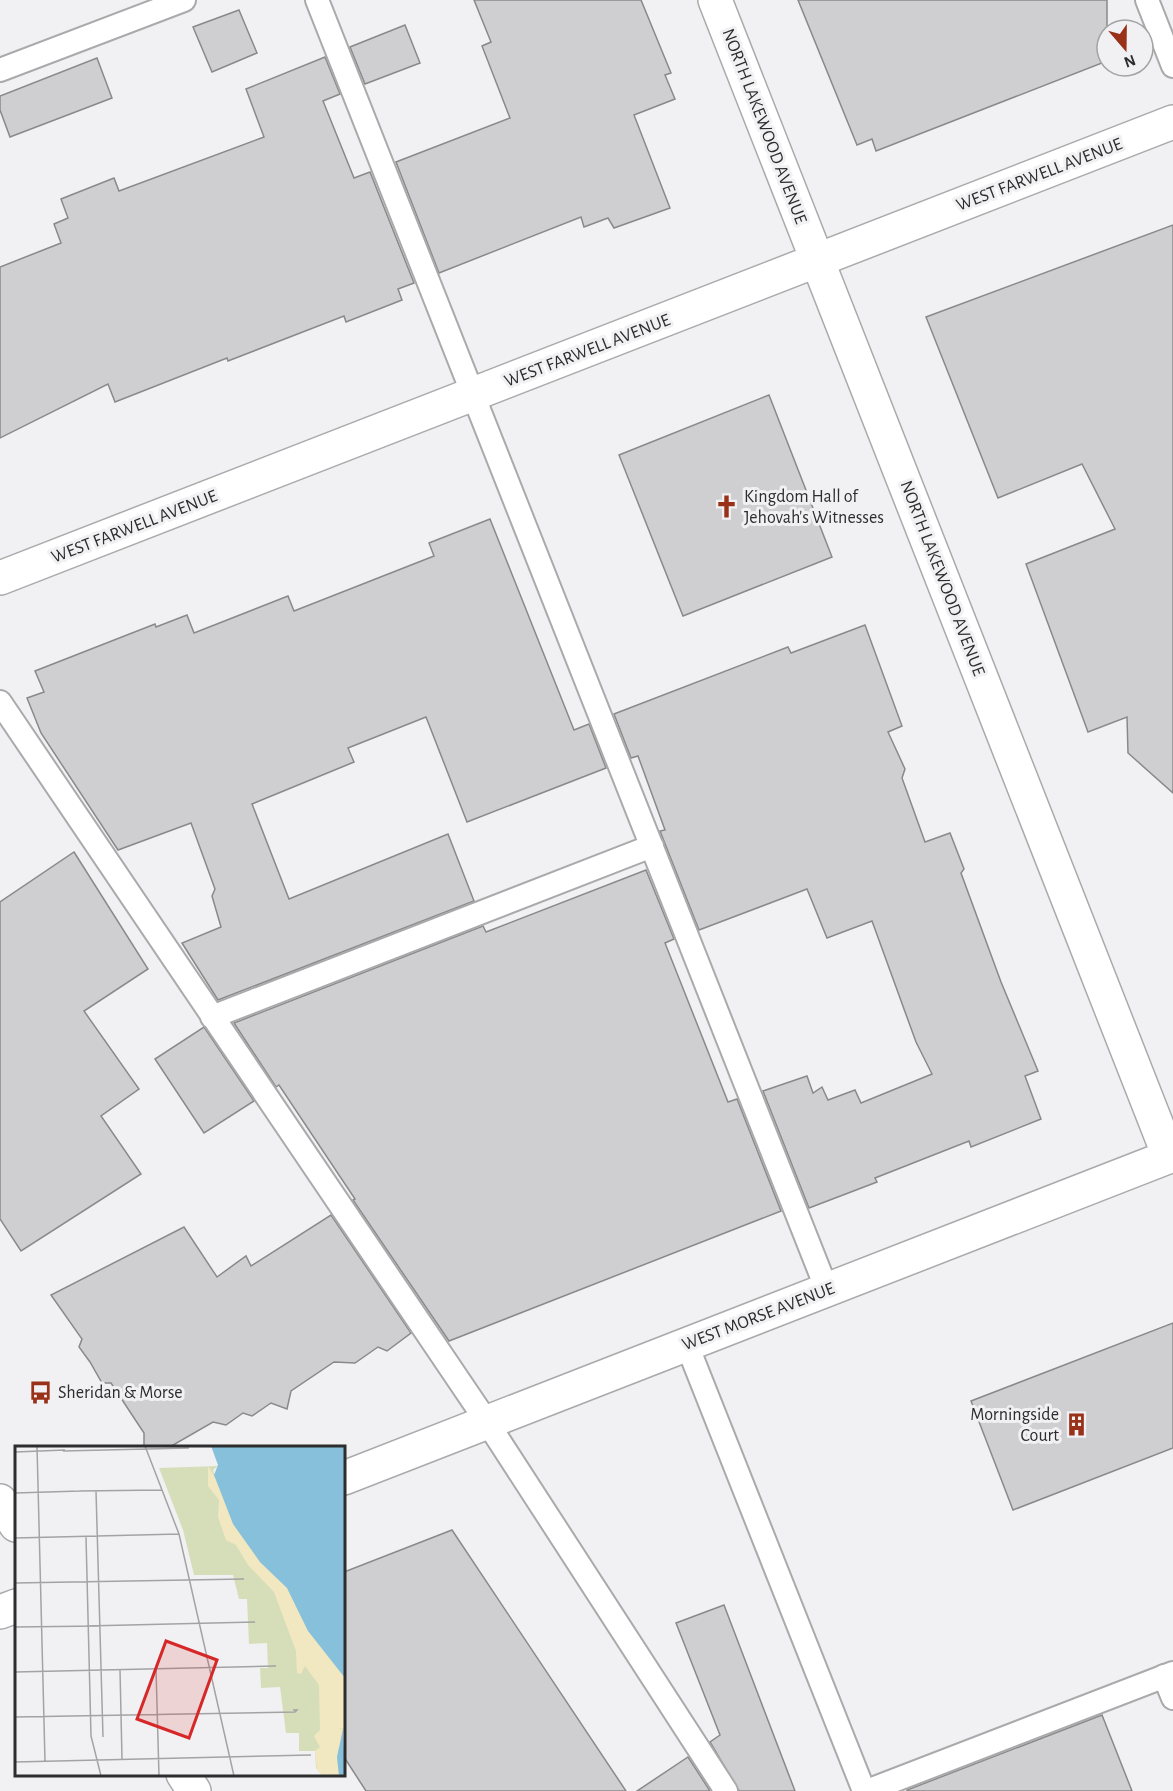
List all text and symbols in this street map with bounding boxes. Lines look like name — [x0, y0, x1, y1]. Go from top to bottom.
north arrow — [1095, 18, 1155, 78]
street label: NORTH LAKEWOOD AVENUE — [718, 26, 810, 227]
text: N — [1122, 52, 1138, 71]
street label: WEST FARWELL AVENUE — [954, 135, 1125, 215]
street label: WEST FARWELL AVENUE — [502, 311, 673, 391]
street label: NORTH LAKEWOOD AVENUE — [896, 478, 988, 679]
street label: WEST FARWELL AVENUE — [49, 487, 220, 567]
place label: Kingdom Hall of Jehovah's Witnesses — [744, 488, 884, 527]
church icon: Kingdom Hall of Jehovah's Witnesses — [713, 493, 739, 519]
street label: WEST MORSE AVENUE — [680, 1279, 837, 1354]
bus stop icon: Sheridan & Morse — [27, 1379, 53, 1405]
place label: Sheridan & Morse — [58, 1384, 183, 1402]
place label: Morningside Court — [970, 1406, 1059, 1445]
building icon: Morningside Court — [1064, 1411, 1090, 1437]
inset map — [15, 1446, 345, 1776]

